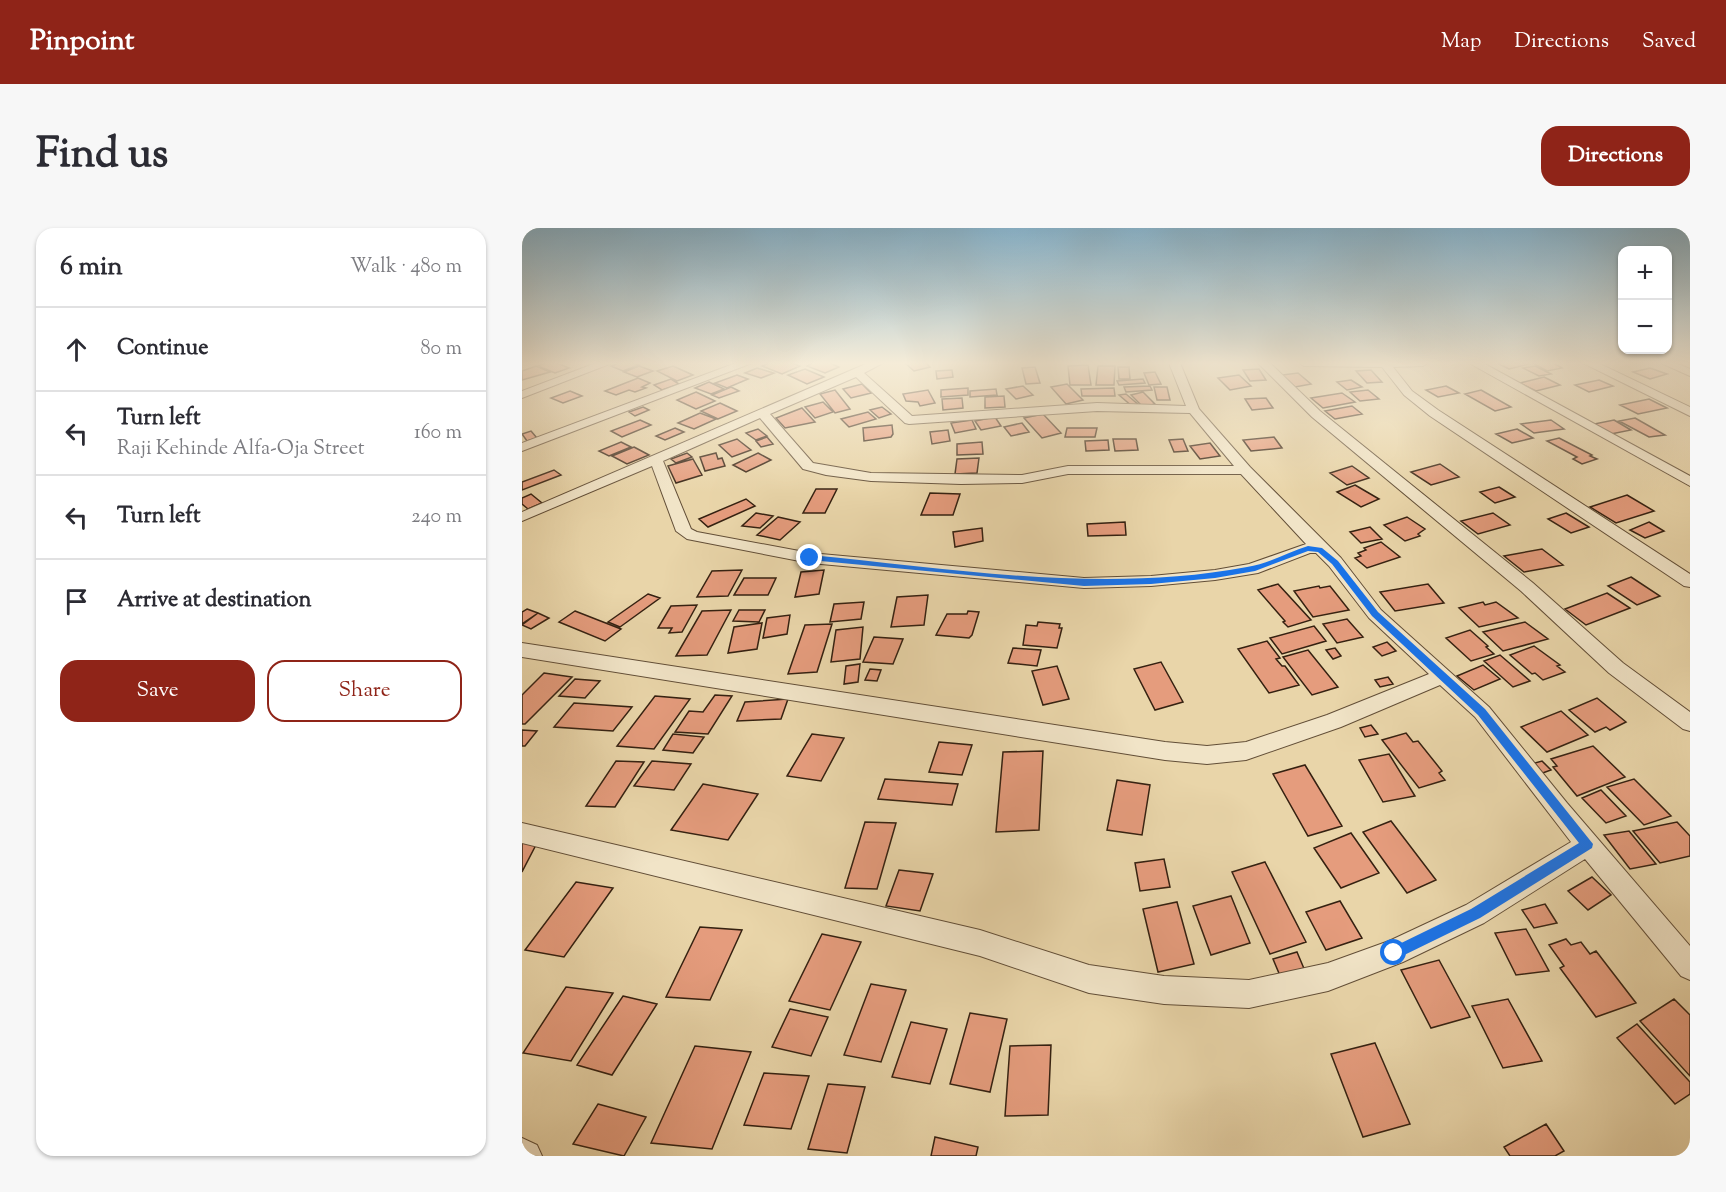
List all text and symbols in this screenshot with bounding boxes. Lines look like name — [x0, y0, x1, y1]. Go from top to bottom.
text: Pinpoint — [30, 22, 134, 62]
text: Map — [1441, 27, 1481, 57]
text: Directions — [1514, 27, 1609, 57]
text: Saved — [1642, 27, 1696, 57]
text: Find us — [36, 126, 168, 186]
button: Directions — [1541, 126, 1690, 186]
map controls — [1618, 246, 1672, 354]
button: + — [1618, 246, 1672, 300]
text: 6 min — [60, 249, 123, 286]
text: Walk · 480 m — [350, 253, 462, 282]
button: − — [1618, 300, 1672, 354]
icon: ahead — [60, 333, 93, 366]
text: Continue — [117, 333, 208, 365]
text: 80 m — [421, 335, 462, 364]
text: Turn left — [117, 403, 200, 435]
icon: left — [60, 417, 93, 450]
text: 160 m — [414, 419, 462, 448]
text: Raji Kehinde Alfa-Oja Street — [117, 435, 365, 464]
icon: left — [60, 501, 93, 534]
text: Turn left — [117, 501, 200, 533]
text: 240 m — [411, 503, 462, 532]
route end — [796, 544, 822, 570]
icon: arrive — [60, 585, 93, 618]
text: Arrive at destination — [117, 585, 312, 617]
button: Save — [60, 660, 255, 722]
button: Share — [267, 660, 462, 722]
route start — [1380, 939, 1406, 965]

